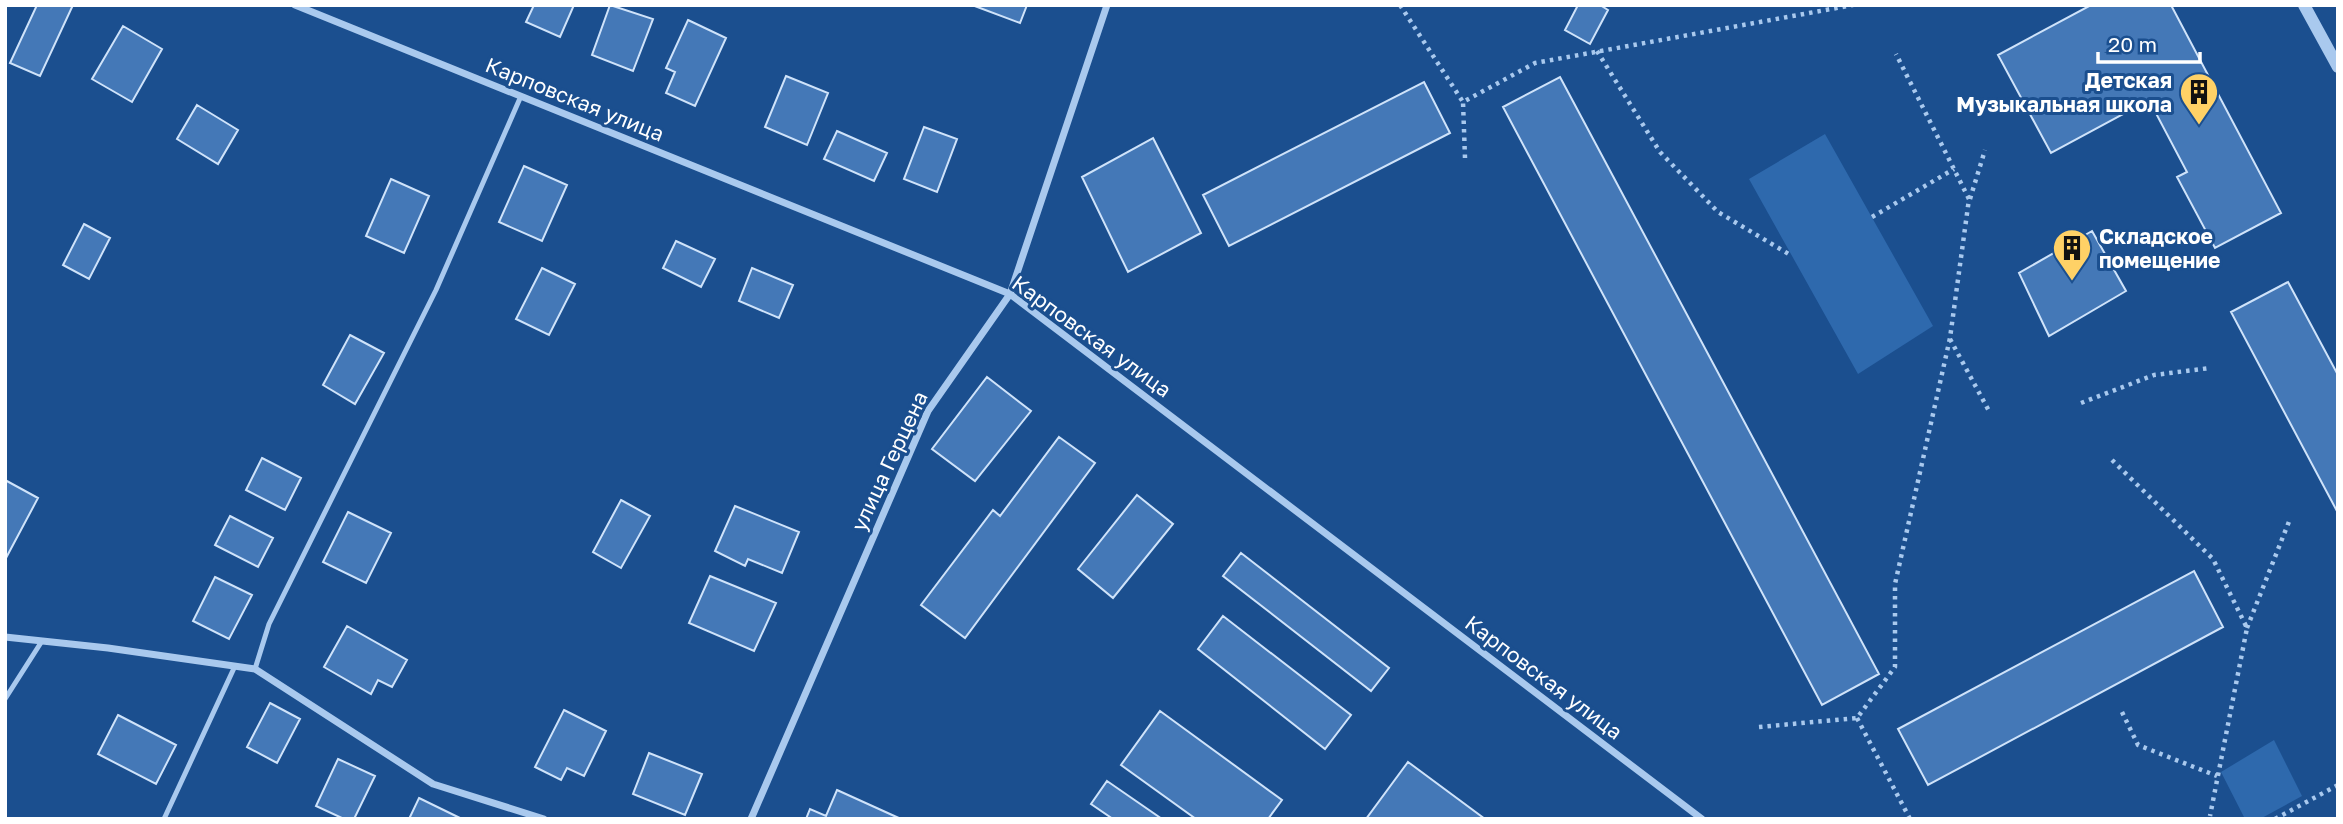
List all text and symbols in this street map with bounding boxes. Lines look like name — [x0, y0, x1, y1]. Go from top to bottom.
scale bar — [2098, 21, 2200, 65]
text: 20 m — [2108, 31, 2157, 57]
street label: Карповская улица — [482, 51, 668, 147]
place label: Детская Музыкальная школа — [1956, 67, 2172, 117]
building icon: Детская Музыкальная школа — [2178, 71, 2220, 126]
place label: Складское помещение — [2099, 223, 2221, 273]
building icon: Складское помещение — [2051, 227, 2093, 282]
street label: Карповская улица — [1007, 270, 1177, 402]
street label: улица Герцена — [845, 387, 933, 535]
street label: Карповская улица — [1460, 609, 1628, 745]

